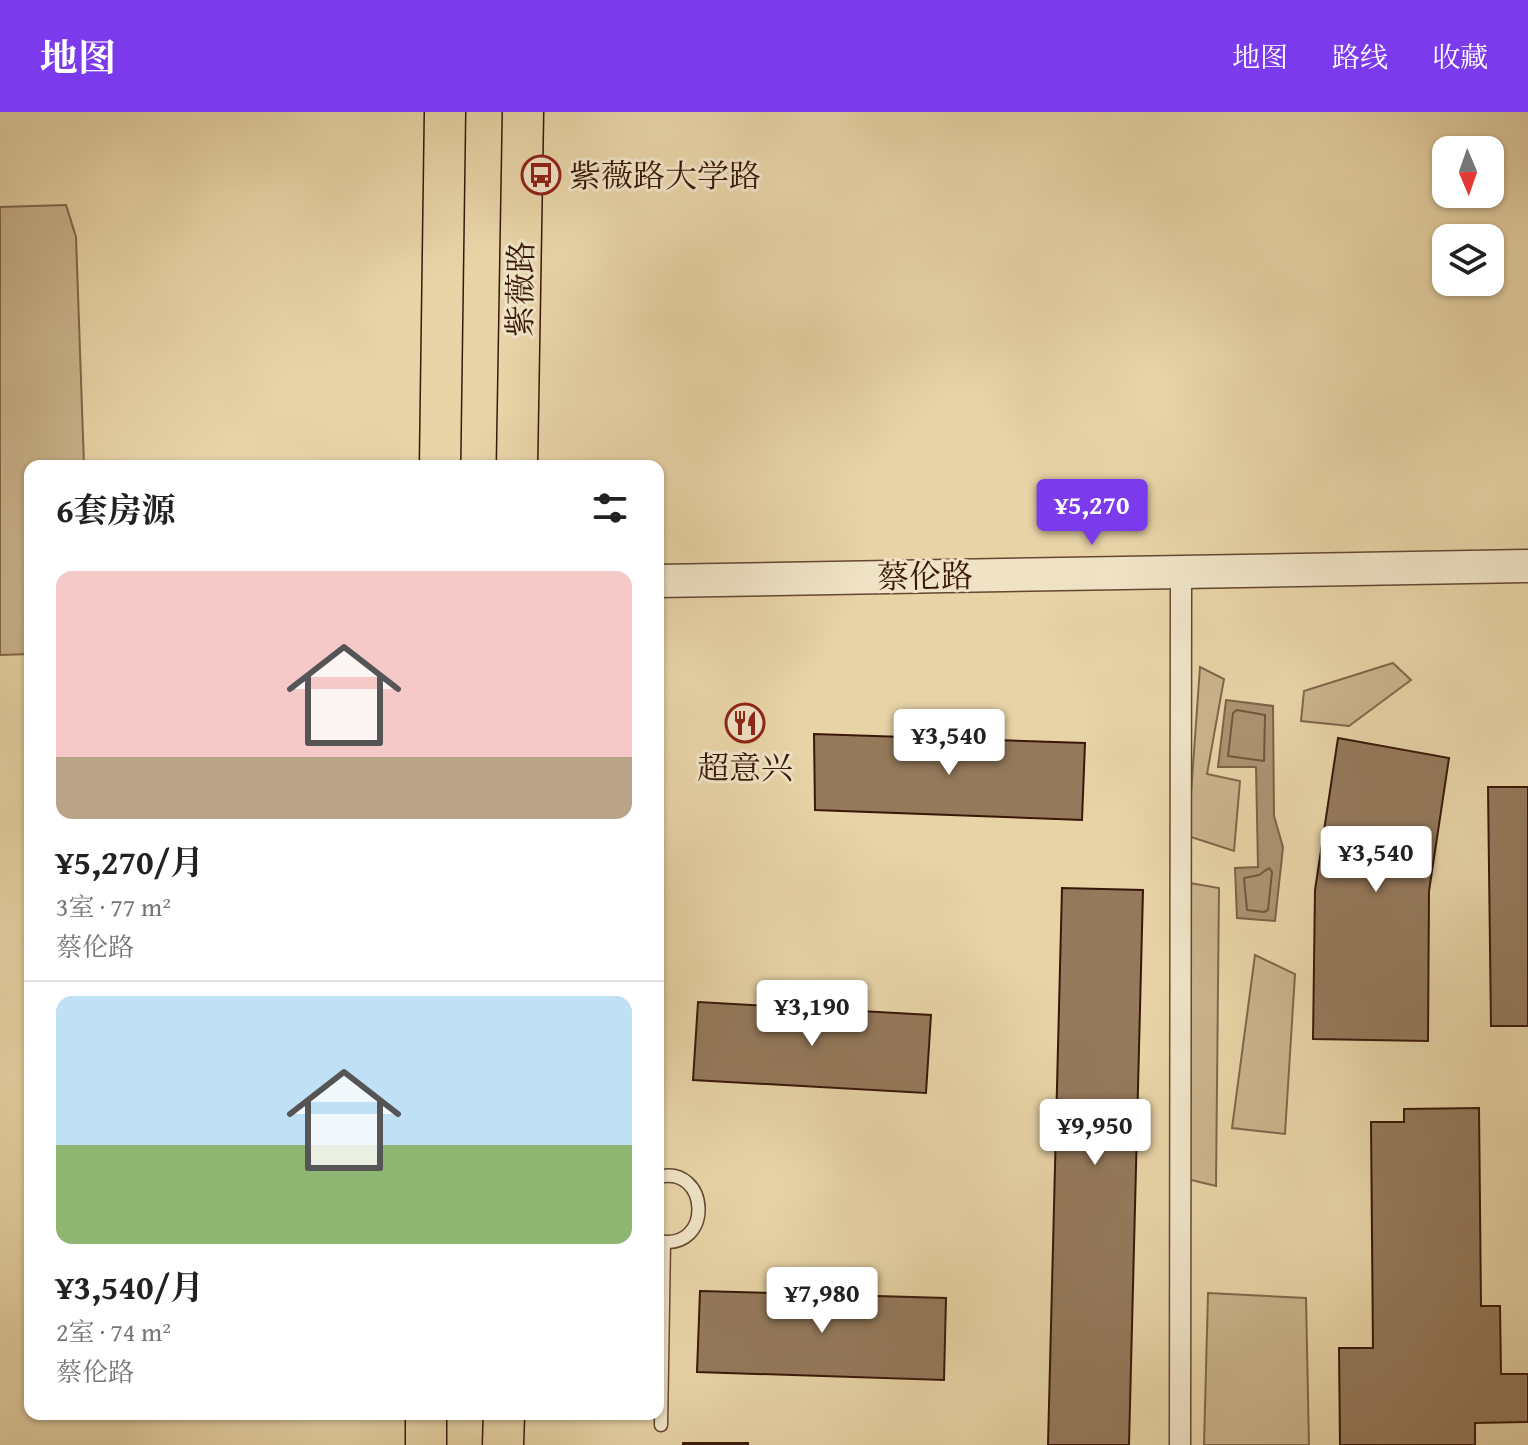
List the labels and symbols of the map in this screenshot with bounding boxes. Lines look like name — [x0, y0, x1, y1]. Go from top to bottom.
north arrow — [1432, 136, 1504, 208]
place label: 紫薇路大学路 — [569, 152, 761, 199]
bus stop icon: 紫薇路大学路 — [520, 154, 562, 196]
street label: 紫薇路 — [496, 241, 544, 337]
pin: ¥5,270 — [1027, 479, 1157, 547]
street label: 蔡伦路 — [877, 552, 973, 600]
restaurant icon: 超意兴 — [724, 702, 766, 744]
pin: ¥3,540 — [884, 709, 1014, 777]
place label: 超意兴 — [697, 744, 793, 791]
pin: ¥3,540 — [1311, 826, 1441, 894]
pin: ¥3,190 — [747, 980, 877, 1048]
pin: ¥9,950 — [1030, 1099, 1160, 1167]
pin: ¥7,980 — [757, 1267, 887, 1335]

